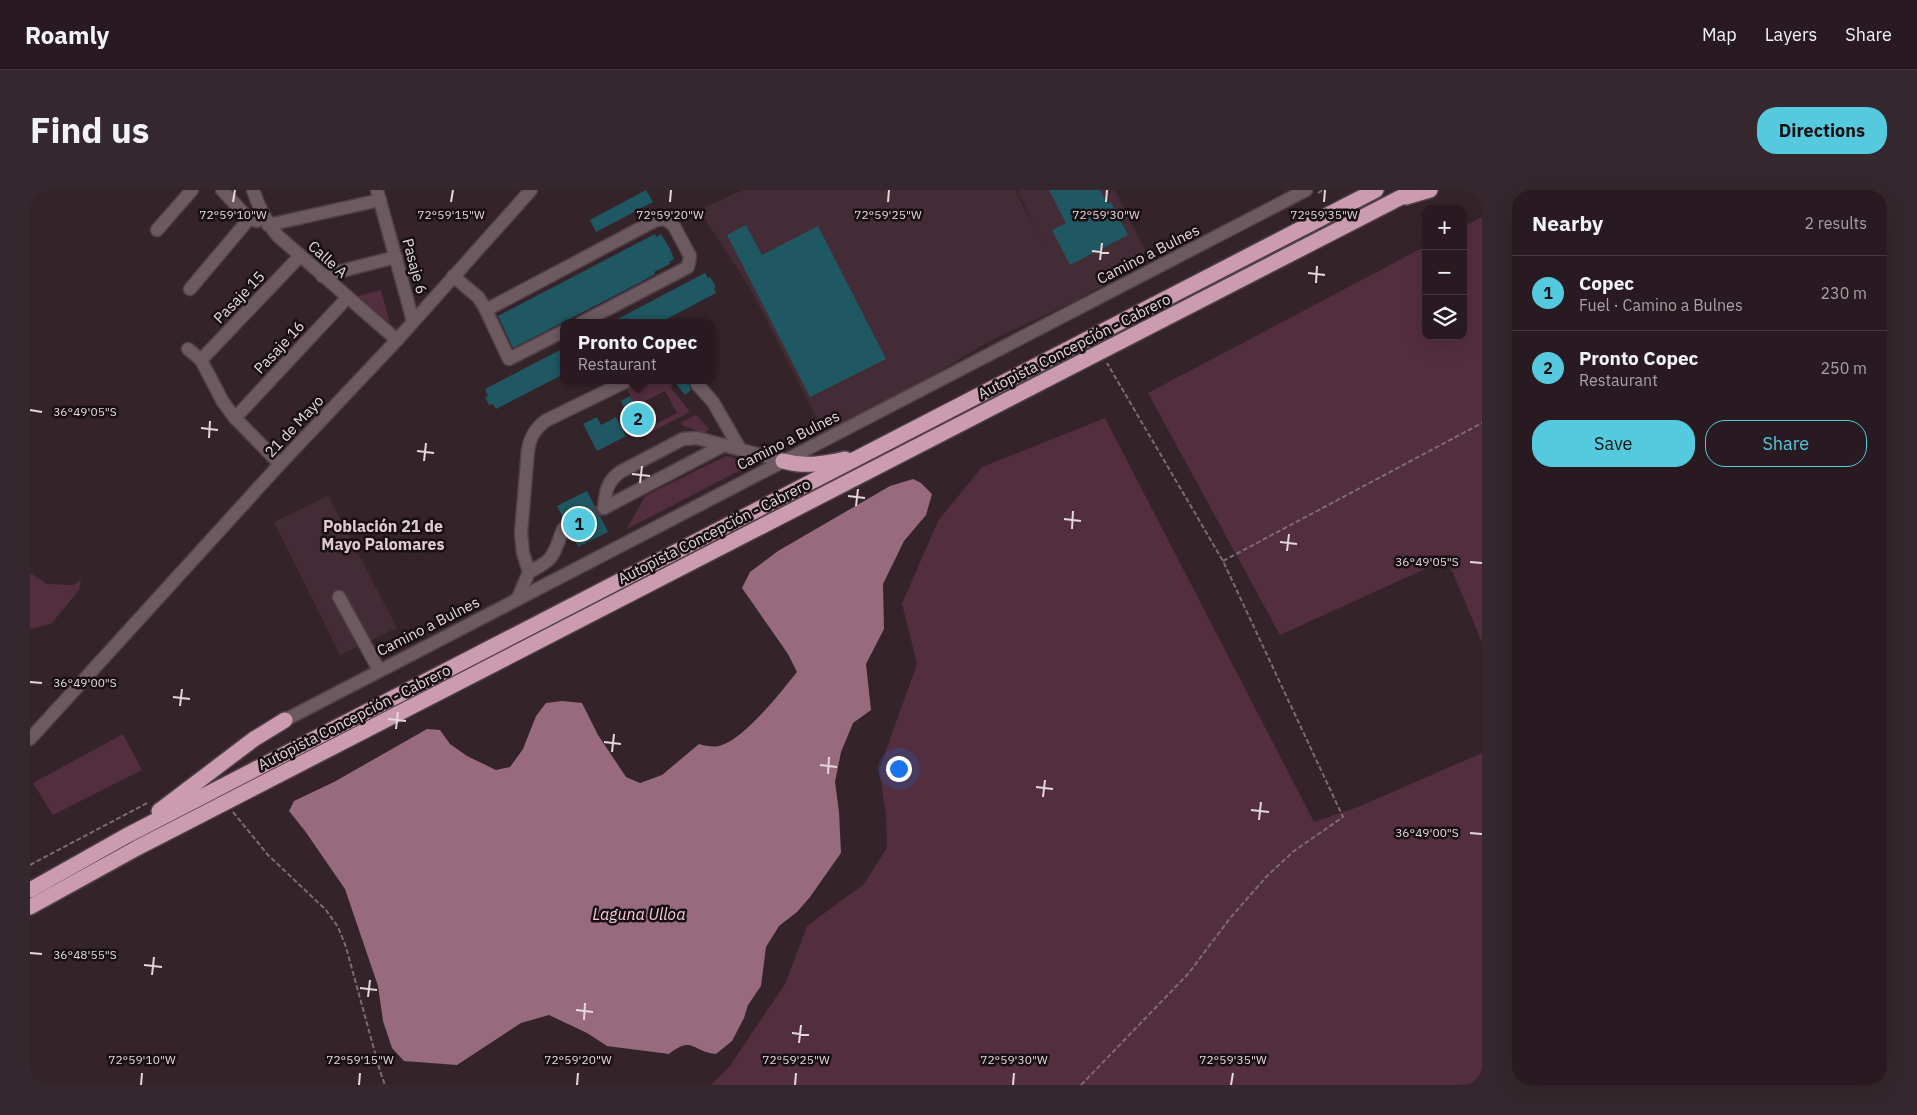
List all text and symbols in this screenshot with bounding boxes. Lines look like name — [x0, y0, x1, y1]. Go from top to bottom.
text: Roamly — [25, 19, 109, 51]
text: Map — [1702, 23, 1737, 46]
text: Layers — [1765, 23, 1817, 46]
text: Share — [1845, 23, 1892, 46]
text: Find us — [30, 107, 149, 153]
button: Directions — [1757, 107, 1887, 154]
map controls — [1422, 205, 1467, 340]
button: + — [1422, 205, 1467, 250]
text: 72°59'10"W — [199, 207, 267, 222]
text: 72°59'15"W — [417, 207, 485, 222]
text: 72°59'20"W — [636, 207, 704, 222]
text: 72°59'25"W — [854, 207, 922, 222]
text: 72°59'30"W — [1072, 207, 1140, 222]
text: 72°59'35"W — [1290, 207, 1358, 222]
text: Nearby — [1532, 209, 1603, 237]
text: 2 results — [1804, 213, 1867, 233]
street label: Camino a Bulnes — [1094, 220, 1202, 288]
street label: Calle A — [304, 236, 352, 282]
street label: Pasaje 6 — [398, 236, 432, 296]
button: − — [1422, 250, 1467, 295]
street label: Pasaje 15 — [209, 267, 269, 327]
text: Copec — [1579, 271, 1634, 295]
text: 1 — [1543, 283, 1553, 303]
text: 230 m — [1820, 283, 1867, 303]
street label: Autopista Concepción - Cabrero — [975, 289, 1173, 403]
button: layers — [1422, 295, 1467, 340]
text: Fuel · Camino a Bulnes — [1579, 295, 1743, 315]
street label: Pasaje 16 — [250, 316, 308, 378]
popup — [560, 319, 715, 384]
text: Pronto Copec — [578, 330, 697, 354]
text: Pronto Copec — [1579, 346, 1698, 370]
text: Restaurant — [578, 354, 657, 374]
text: 2 — [1543, 358, 1553, 378]
text: 250 m — [1820, 358, 1867, 378]
text: Restaurant — [1579, 370, 1658, 390]
street label: 21 de Mayo — [260, 391, 328, 461]
pin: 2 — [622, 400, 654, 438]
text: 36°49'05"S — [53, 404, 117, 419]
street label: Camino a Bulnes — [734, 406, 842, 474]
button: Save — [1532, 420, 1695, 467]
button: Share — [1705, 420, 1867, 467]
street label: Autopista Concepción - Cabrero — [615, 474, 813, 588]
pin: 1 — [563, 505, 595, 543]
district label: Población 21 de Mayo Palomares — [321, 516, 445, 554]
text: 36°49'05"S — [1395, 554, 1459, 569]
street label: Camino a Bulnes — [374, 592, 482, 660]
street label: Autopista Concepción - Cabrero — [255, 660, 453, 774]
text: 36°49'00"S — [53, 675, 117, 690]
your location — [886, 756, 912, 782]
text: 36°49'00"S — [1395, 825, 1459, 840]
water label: Laguna Ulloa — [593, 904, 686, 924]
text: 36°48'55"S — [53, 947, 117, 962]
text: 72°59'10"W — [108, 1052, 176, 1067]
text: 72°59'15"W — [326, 1052, 394, 1067]
text: 72°59'20"W — [544, 1052, 612, 1067]
text: 72°59'25"W — [762, 1052, 830, 1067]
text: 72°59'30"W — [980, 1052, 1048, 1067]
text: 72°59'35"W — [1199, 1052, 1267, 1067]

